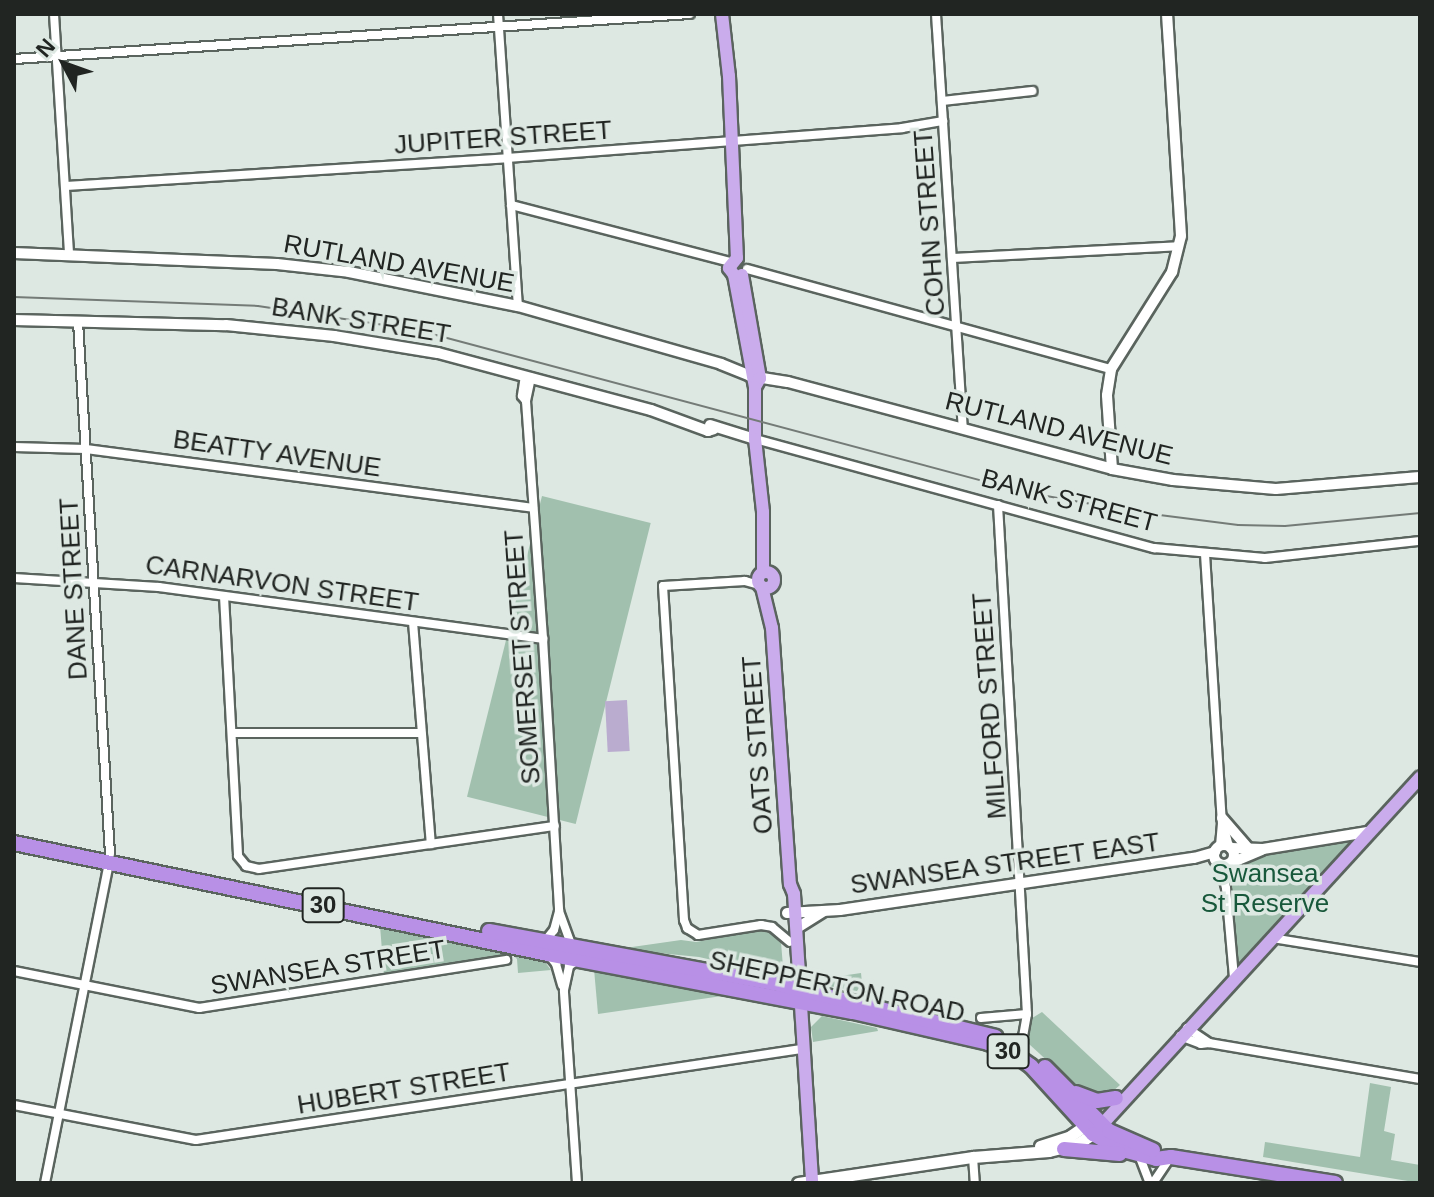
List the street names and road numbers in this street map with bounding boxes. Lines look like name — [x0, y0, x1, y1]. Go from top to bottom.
street label: JUPITER STREET — [393, 115, 613, 161]
street label: COHN STREET — [908, 129, 952, 317]
street label: RUTLAND AVENUE — [281, 228, 517, 300]
street label: BANK STREET — [269, 291, 453, 351]
street label: RUTLAND AVENUE — [941, 385, 1177, 473]
street label: BEATTY AVENUE — [170, 424, 384, 484]
street label: BANK STREET — [978, 463, 1160, 539]
street label: DANE STREET — [54, 497, 94, 681]
street label: SOMERSET STREET — [499, 528, 547, 786]
street label: CARNARVON STREET — [143, 549, 421, 619]
street label: MILFORD STREET — [967, 592, 1013, 820]
street label: OATS STREET — [736, 655, 780, 835]
street label: SWANSEA STREET EAST — [847, 827, 1163, 901]
road number: 30 — [301, 885, 345, 925]
street label: SWANSEA STREET — [208, 934, 448, 1002]
street label: SHEPPERTON ROAD — [706, 945, 968, 1029]
road number: 30 — [986, 1031, 1030, 1071]
street label: HUBERT STREET — [295, 1057, 513, 1121]

